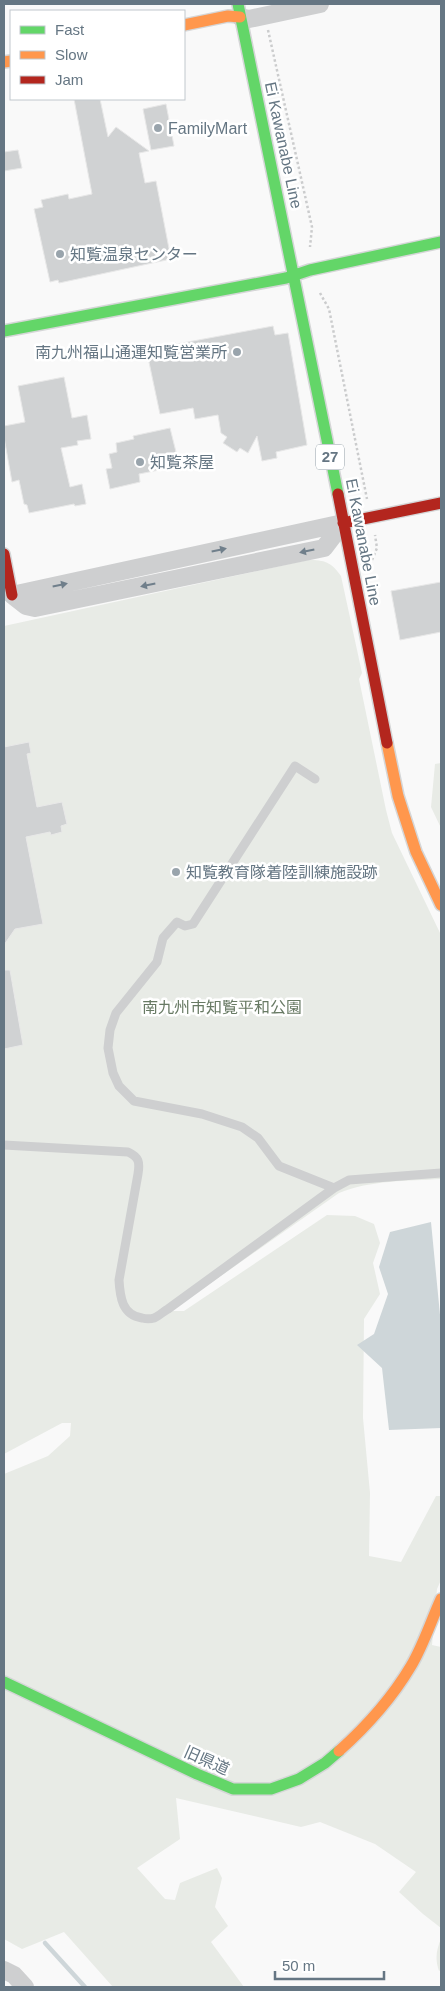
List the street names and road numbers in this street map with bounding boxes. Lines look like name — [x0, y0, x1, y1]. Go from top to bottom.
street label: Ei Kawanabe Line — [262, 80, 305, 210]
road number: 27 — [316, 444, 344, 470]
street label: Ei Kawanabe Line — [343, 477, 384, 607]
street label: 旧県道 — [181, 1743, 232, 1778]

